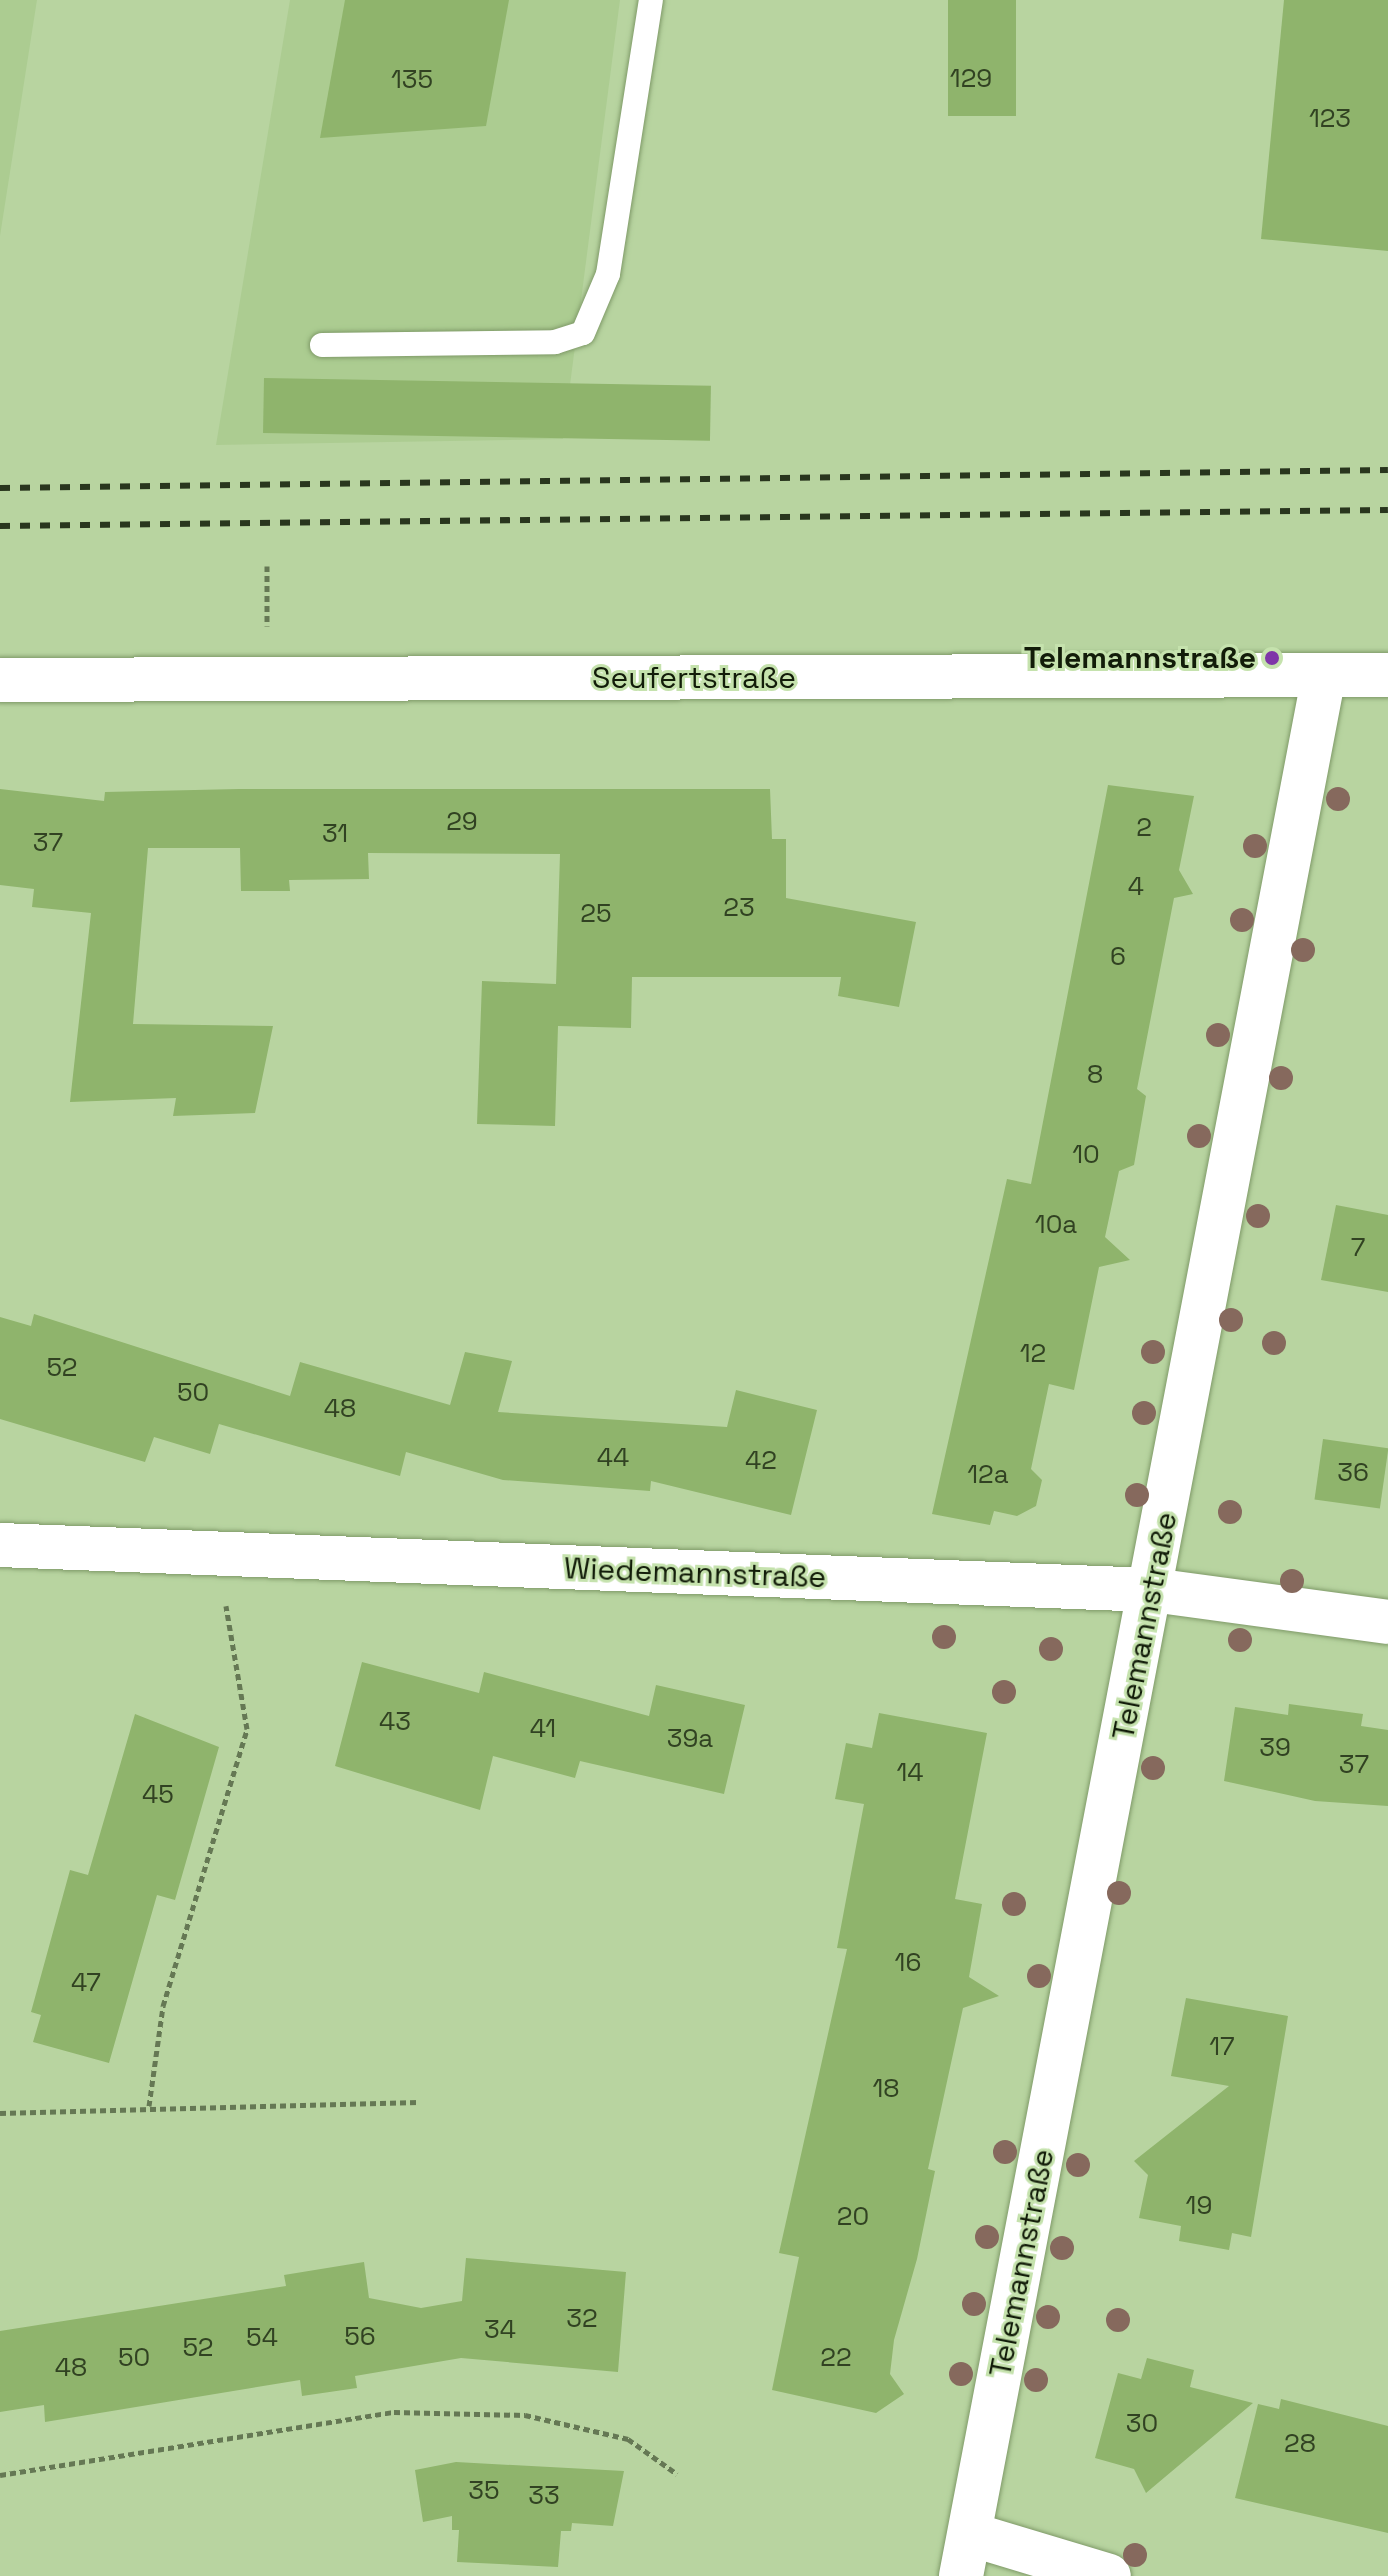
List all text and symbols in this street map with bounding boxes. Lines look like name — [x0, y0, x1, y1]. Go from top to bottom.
house number: 129 — [950, 63, 992, 95]
house number: 135 — [391, 64, 433, 96]
house number: 123 — [1309, 103, 1351, 135]
place label: Telemannstraße — [1024, 640, 1256, 676]
marker: Telemannstraße — [1263, 649, 1281, 667]
street label: Seufertstraße — [592, 660, 796, 696]
house number: 29 — [446, 806, 478, 838]
house number: 2 — [1136, 812, 1152, 844]
house number: 31 — [322, 818, 348, 850]
house number: 37 — [33, 827, 63, 859]
house number: 4 — [1128, 871, 1144, 903]
house number: 23 — [723, 892, 755, 924]
house number: 25 — [580, 898, 612, 930]
house number: 6 — [1110, 941, 1126, 973]
house number: 8 — [1087, 1059, 1103, 1091]
house number: 10 — [1072, 1139, 1100, 1171]
house number: 10a — [1035, 1209, 1077, 1241]
house number: 7 — [1351, 1232, 1365, 1264]
house number: 12 — [1020, 1338, 1046, 1370]
house number: 52 — [46, 1352, 78, 1384]
house number: 50 — [177, 1377, 209, 1409]
house number: 48 — [324, 1393, 356, 1425]
house number: 44 — [597, 1442, 629, 1474]
house number: 42 — [745, 1445, 777, 1477]
house number: 36 — [1337, 1457, 1369, 1489]
house number: 12a — [967, 1459, 1009, 1491]
street label: Telemannstraße — [1105, 1509, 1185, 1743]
street label: Wiedemannstraße — [563, 1550, 827, 1596]
house number: 43 — [379, 1706, 411, 1738]
house number: 41 — [530, 1713, 556, 1745]
house number: 39a — [667, 1723, 713, 1755]
house number: 39 — [1259, 1732, 1291, 1764]
house number: 37 — [1339, 1749, 1369, 1781]
house number: 14 — [896, 1757, 924, 1789]
house number: 45 — [142, 1779, 174, 1811]
house number: 16 — [895, 1947, 921, 1979]
house number: 47 — [71, 1967, 101, 1999]
house number: 17 — [1209, 2031, 1235, 2063]
house number: 18 — [872, 2073, 900, 2105]
street label: Telemannstraße — [982, 2146, 1062, 2380]
house number: 19 — [1186, 2190, 1212, 2222]
house number: 20 — [837, 2201, 869, 2233]
house number: 32 — [566, 2303, 598, 2335]
house number: 34 — [484, 2314, 516, 2346]
house number: 56 — [344, 2321, 376, 2353]
house number: 54 — [246, 2322, 278, 2354]
house number: 52 — [182, 2332, 214, 2364]
house number: 50 — [118, 2342, 150, 2374]
house number: 22 — [820, 2342, 852, 2374]
house number: 48 — [55, 2352, 87, 2384]
house number: 30 — [1126, 2408, 1158, 2440]
house number: 28 — [1284, 2428, 1316, 2460]
house number: 35 — [468, 2475, 500, 2507]
house number: 33 — [528, 2480, 560, 2512]

